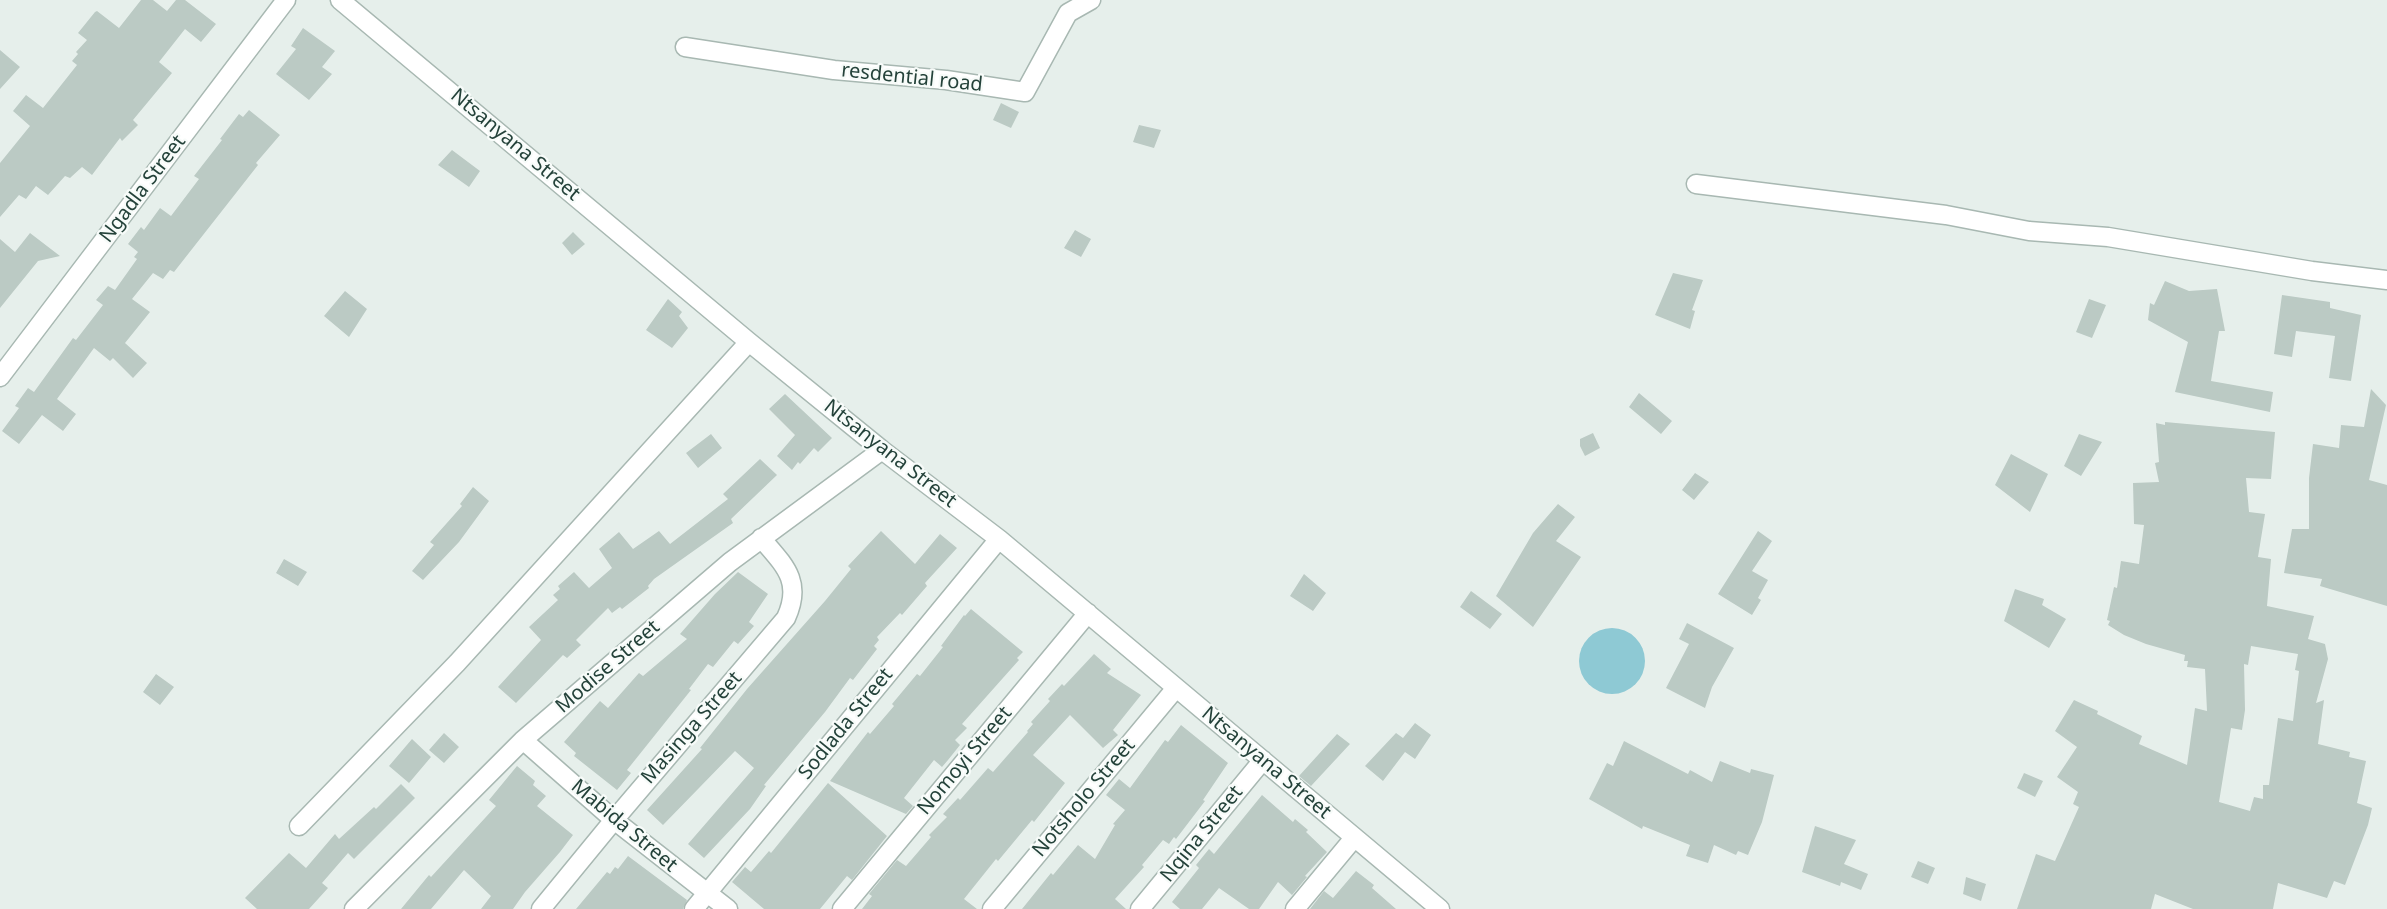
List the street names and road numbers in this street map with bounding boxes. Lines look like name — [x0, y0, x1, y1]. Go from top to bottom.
street label: resdential road — [840, 59, 984, 97]
street label: Ntsanyana Street — [445, 84, 585, 206]
street label: Ngadla Street — [95, 130, 191, 248]
street label: Ntsanyana Street — [819, 395, 961, 513]
street label: Modise Street — [551, 615, 665, 719]
street label: Sodlada Street — [794, 663, 898, 785]
street label: Masinga Street — [637, 667, 747, 789]
street label: Nomoyi Street — [913, 702, 1017, 820]
street label: Ntsanyana Street — [1196, 702, 1336, 824]
street label: Notsholo Street — [1028, 734, 1140, 862]
street label: Mabida Street — [566, 775, 682, 877]
street label: Nqina Street — [1156, 781, 1248, 887]

